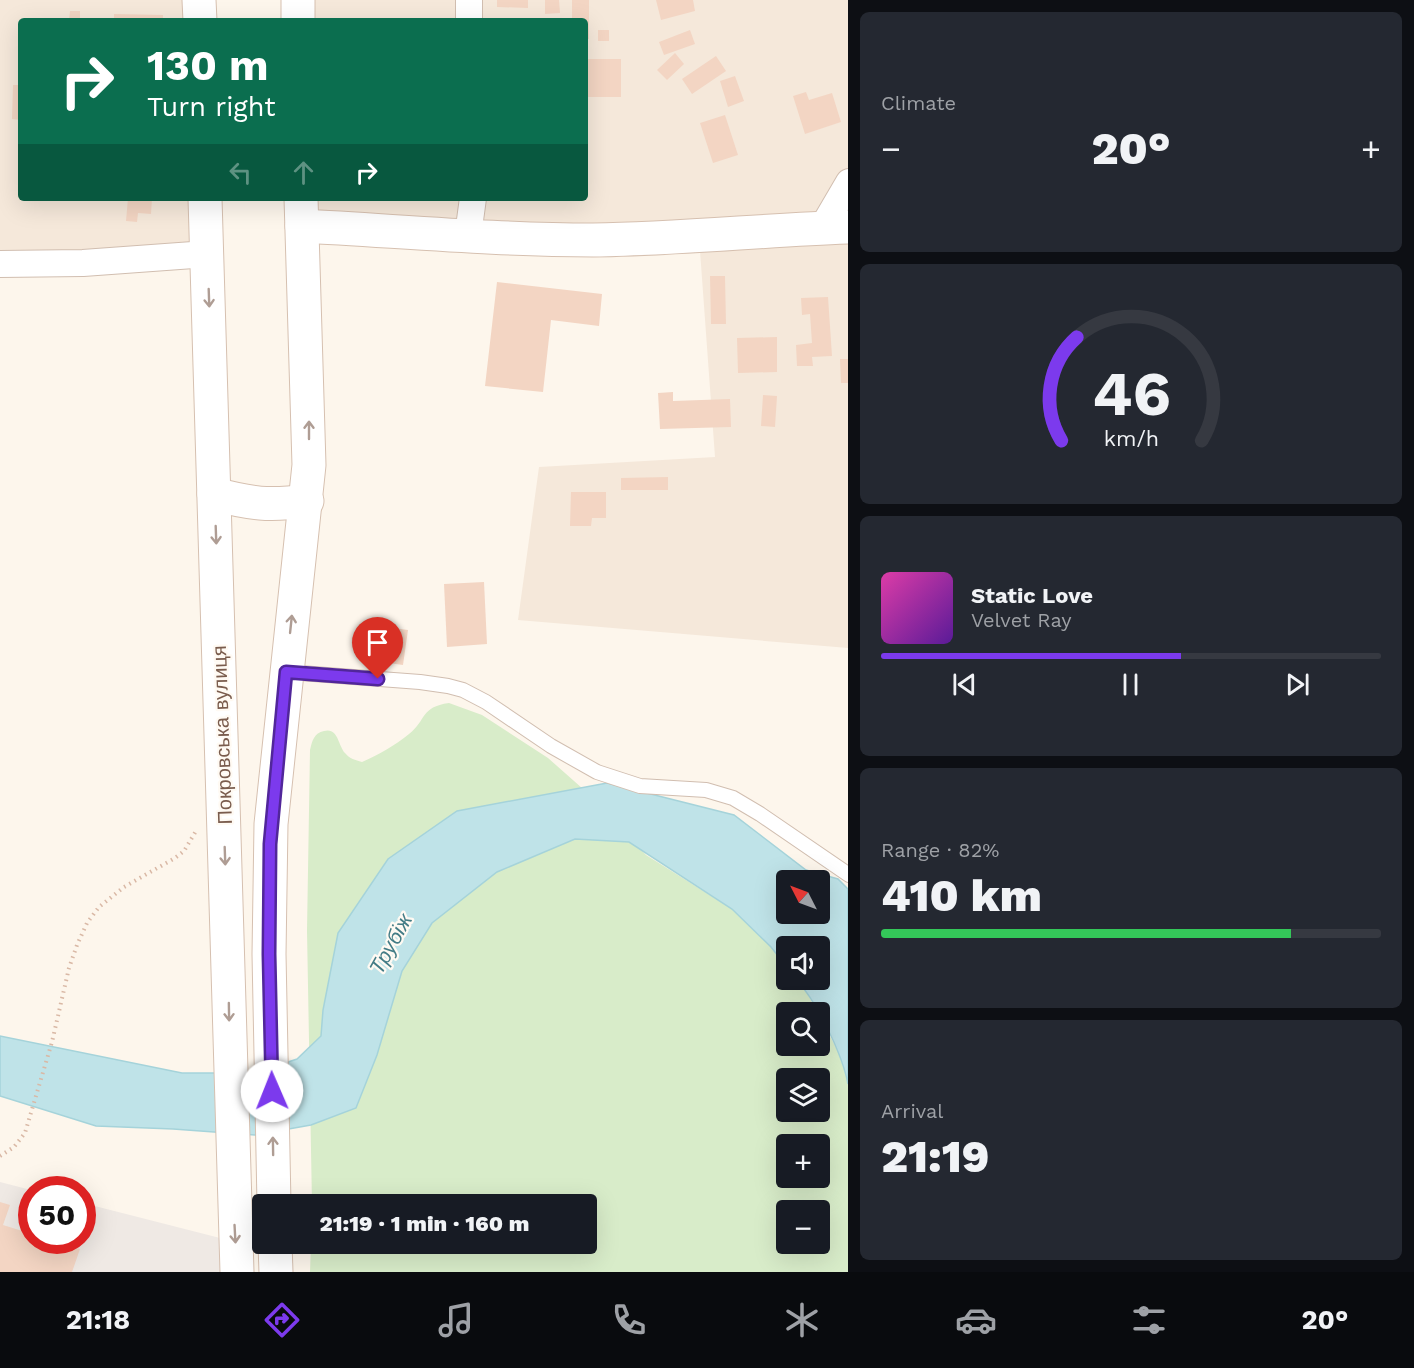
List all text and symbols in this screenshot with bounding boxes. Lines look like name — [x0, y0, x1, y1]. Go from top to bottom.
text: 130 m — [147, 41, 269, 90]
icon: right — [48, 42, 126, 120]
text: Turn right — [147, 91, 276, 123]
text: Climate — [881, 91, 956, 115]
text: 20° — [1091, 122, 1171, 175]
text: − — [881, 129, 901, 168]
text: + — [1361, 129, 1381, 168]
icon: left — [224, 156, 257, 189]
icon: ahead — [287, 156, 320, 189]
icon: right — [350, 156, 383, 189]
one-way arrow — [203, 288, 214, 308]
text: 46 — [1092, 357, 1170, 430]
one-way arrow — [303, 420, 315, 440]
text: km/h — [1103, 426, 1159, 451]
one-way arrow — [210, 525, 221, 545]
text: Static Love — [971, 583, 1093, 608]
text: Velvet Ray — [971, 608, 1072, 632]
one-way arrow — [286, 614, 297, 634]
pin — [352, 617, 403, 679]
icon: arrive — [361, 626, 394, 659]
street label: Покровська вулиця — [207, 645, 237, 825]
icon: previous — [948, 668, 981, 701]
icon: pause — [1114, 668, 1147, 701]
icon: next — [1281, 668, 1314, 701]
text: Range · 82% — [881, 838, 999, 862]
one-way arrow — [220, 846, 231, 866]
text: 410 km — [881, 869, 1042, 922]
north arrow — [776, 870, 830, 924]
map controls — [776, 870, 830, 1254]
water label: Трубіж — [364, 908, 418, 978]
button: sound — [776, 936, 830, 990]
one-way arrow — [224, 1002, 235, 1022]
button: search — [776, 1002, 830, 1056]
position arrow — [240, 1059, 304, 1123]
button: layers — [776, 1068, 830, 1122]
text: Arrival — [881, 1099, 943, 1123]
text: 21:19 — [881, 1130, 990, 1183]
button: + — [776, 1134, 830, 1188]
one-way arrow — [267, 1137, 279, 1157]
speed limit sign: 50 — [18, 1176, 96, 1254]
button: − — [776, 1200, 830, 1254]
text: 21:19 · 1 min · 160 m — [319, 1211, 530, 1236]
one-way arrow — [229, 1224, 240, 1244]
icon: directions — [261, 1299, 303, 1341]
icon: music — [435, 1299, 477, 1341]
icon: phone — [608, 1299, 650, 1341]
icon: climate — [781, 1299, 823, 1341]
icon: car — [955, 1299, 997, 1341]
icon: filters — [1128, 1299, 1170, 1341]
text: 21:18 — [66, 1304, 130, 1336]
text: 20° — [1301, 1304, 1348, 1336]

